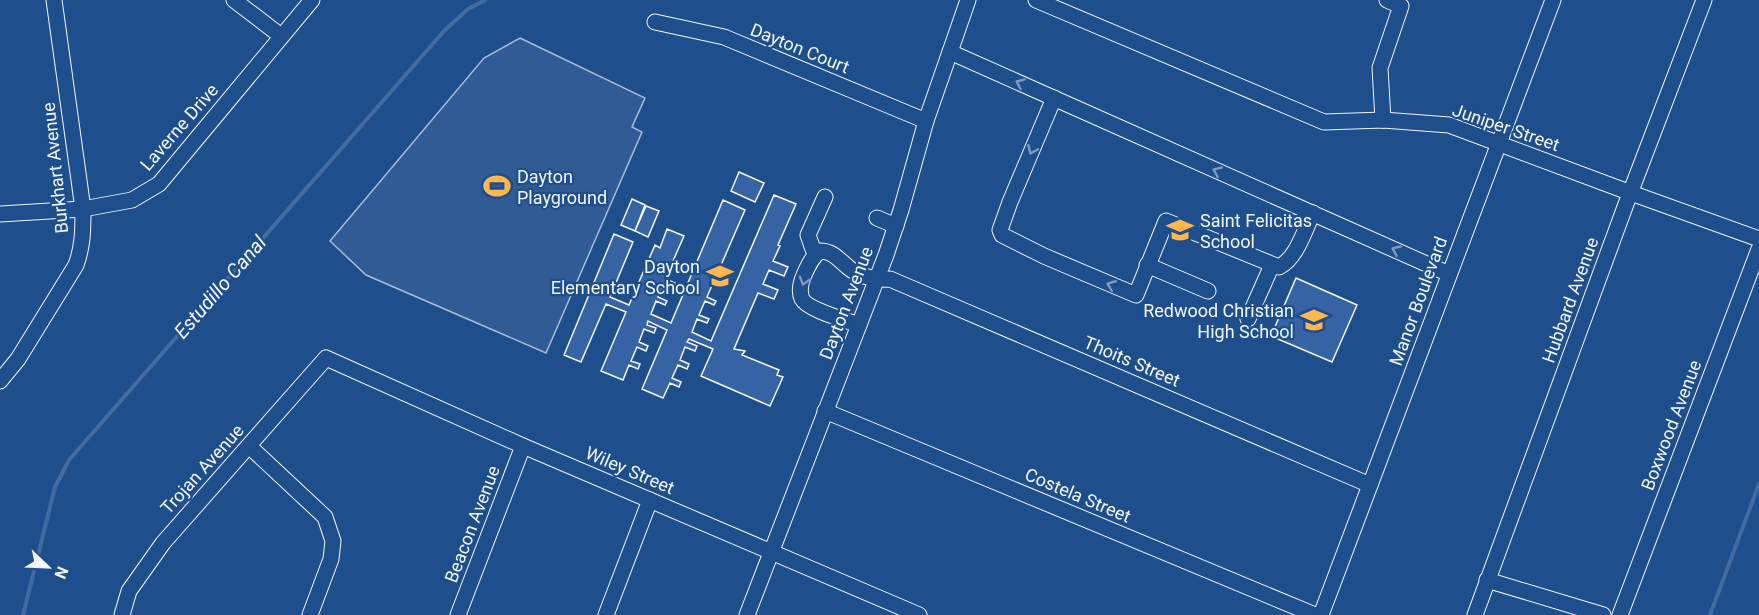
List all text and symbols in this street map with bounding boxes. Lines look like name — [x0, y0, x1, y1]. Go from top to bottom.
street label: Dayton Court — [748, 19, 853, 77]
street label: Laverne Drive — [136, 79, 222, 175]
one-way arrow — [1016, 79, 1027, 91]
street label: Juniper Street — [1450, 99, 1562, 155]
street label: Burkhart Avenue — [38, 101, 72, 235]
one-way arrow — [1027, 144, 1039, 155]
place label: Dayton Playground — [517, 166, 607, 208]
one-way arrow — [1213, 166, 1224, 178]
sports icon: Dayton Playground — [482, 171, 512, 201]
place label: Saint Felicitas School — [1200, 210, 1312, 252]
school or university icon: Saint Felicitas School — [1165, 215, 1195, 245]
water label: Estudillo Canal — [169, 230, 271, 343]
street label: Manor Boulevard — [1385, 234, 1451, 368]
street label: Hubbard Avenue — [1538, 234, 1602, 366]
street label: Dayton Avenue — [815, 244, 877, 362]
one-way arrow — [1391, 245, 1402, 257]
place label: Dayton Elementary School — [551, 256, 700, 298]
school or university icon: Dayton Elementary School — [705, 261, 735, 291]
one-way arrow — [798, 276, 811, 286]
one-way arrow — [1106, 280, 1117, 292]
place label: Redwood Christian High School — [1143, 300, 1294, 342]
school or university icon: Redwood Christian High School — [1299, 305, 1329, 335]
street label: Thoits Street — [1081, 331, 1183, 391]
street label: Boxwood Avenue — [1637, 357, 1705, 493]
street label: Trojan Avenue — [156, 420, 248, 518]
street label: Wiley Street — [582, 442, 678, 498]
street label: Beacon Avenue — [440, 463, 504, 585]
street label: Costela Street — [1022, 463, 1134, 527]
north arrow — [18, 537, 78, 597]
text: N — [50, 564, 72, 582]

